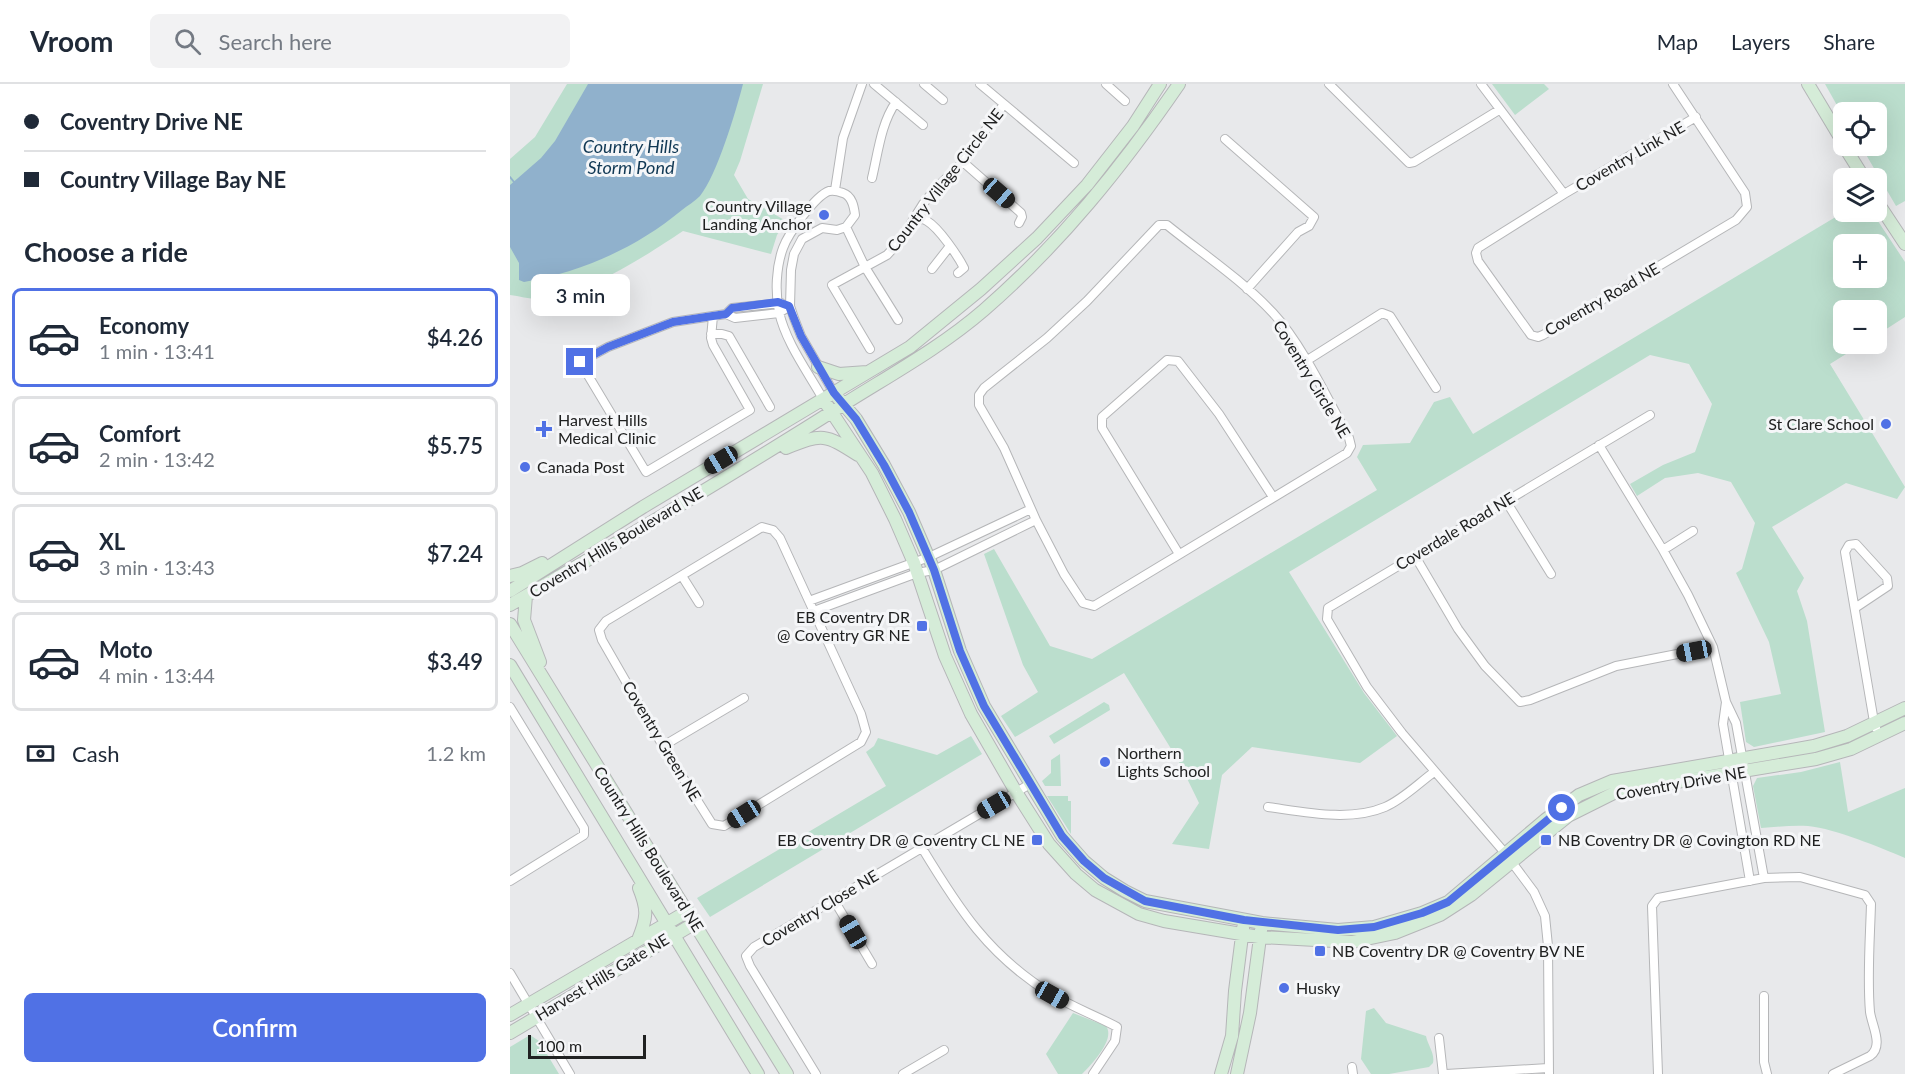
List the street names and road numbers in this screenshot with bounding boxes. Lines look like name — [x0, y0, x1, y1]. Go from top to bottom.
street label: Country Village Circle NE — [883, 104, 1006, 255]
street label: Coventry Link NE — [1572, 117, 1688, 195]
street label: Coventry Road NE — [1541, 258, 1662, 339]
street label: Coventry Circle NE — [1270, 317, 1355, 441]
street label: Coventry Hills Boulevard NE — [526, 482, 706, 601]
street label: Coverdale Road NE — [1392, 487, 1518, 574]
street label: Coventry Green NE — [619, 677, 706, 804]
street label: Country Hills Boulevard NE — [591, 762, 708, 935]
street label: Coventry Drive NE — [1614, 762, 1748, 803]
street label: Coventry Close NE — [758, 865, 881, 950]
street label: Harvest Hills Gate NE — [531, 929, 672, 1024]

